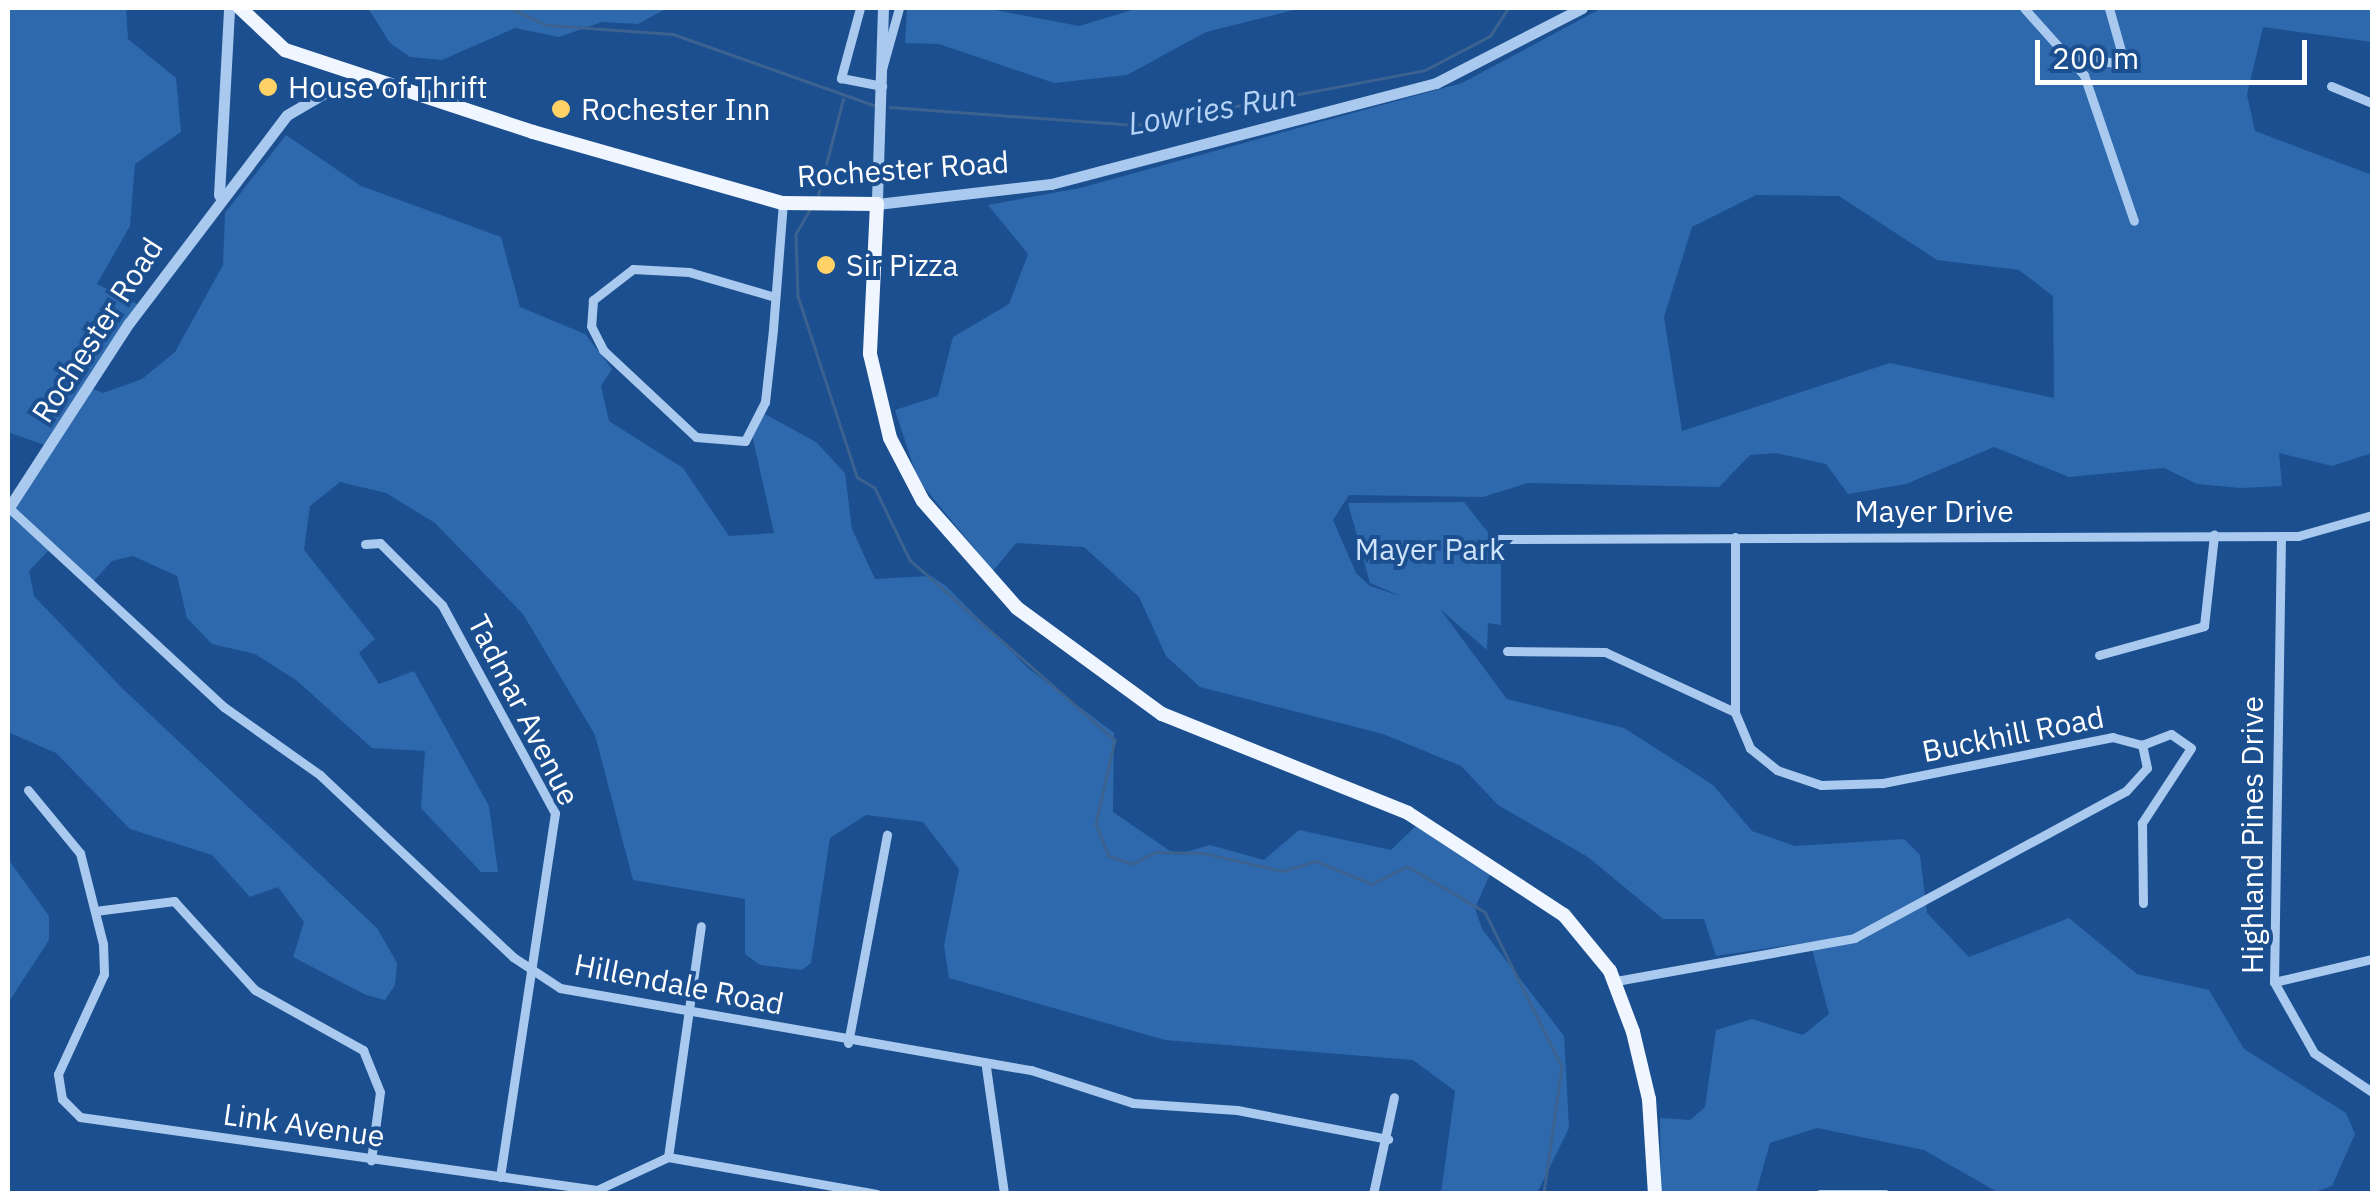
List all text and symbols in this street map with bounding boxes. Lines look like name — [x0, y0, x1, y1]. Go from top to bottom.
scale bar — [2040, 20, 2312, 82]
text: 200 m — [2052, 38, 2139, 77]
place label: House of Thrift — [288, 69, 488, 105]
water label: Lowries Run — [1125, 75, 1299, 143]
marker: House of Thrift — [257, 76, 279, 98]
place label: Rochester Inn — [581, 91, 771, 127]
marker: Rochester Inn — [550, 98, 572, 120]
street label: Rochester Road — [796, 144, 1010, 194]
street label: Rochester Road — [24, 231, 170, 429]
place label: Sir Pizza — [846, 247, 959, 283]
marker: Sir Pizza — [815, 254, 837, 276]
street label: Mayer Drive — [1854, 493, 2014, 529]
park label: Mayer Park — [1355, 531, 1505, 567]
street label: Tadmar Avenue — [461, 609, 587, 811]
street label: Highland Pines Drive — [2234, 696, 2270, 974]
street label: Buckhill Road — [1919, 699, 2107, 769]
street label: Hillendale Road — [571, 946, 787, 1022]
street label: Link Avenue — [221, 1096, 387, 1154]

